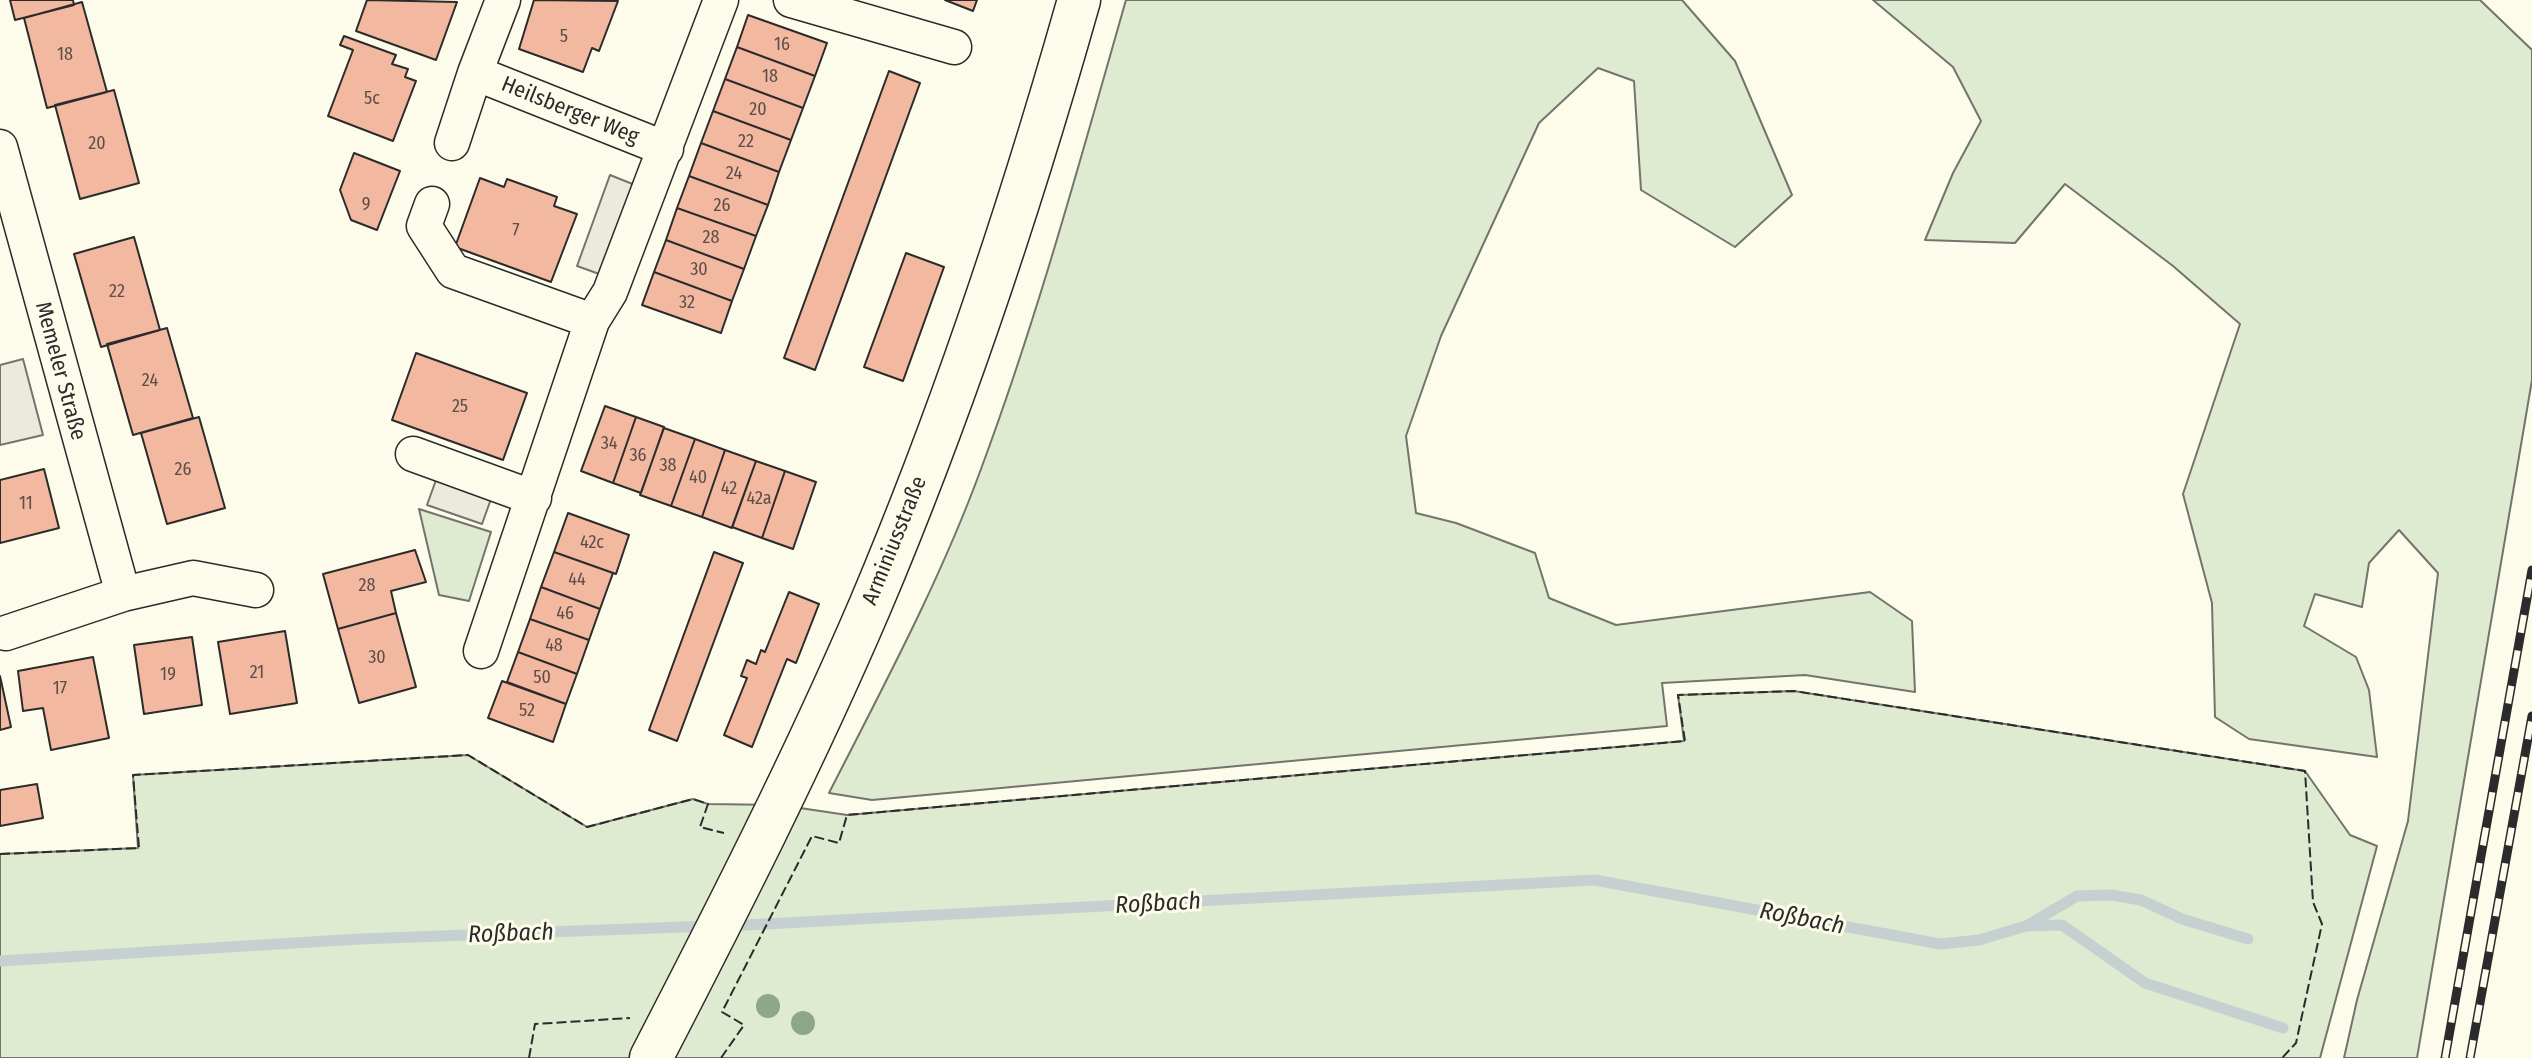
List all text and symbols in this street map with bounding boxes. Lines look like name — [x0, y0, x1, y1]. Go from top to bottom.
house number: 5 — [560, 26, 568, 48]
house number: 16 — [774, 34, 790, 56]
house number: 18 — [57, 44, 73, 66]
house number: 18 — [762, 66, 778, 88]
street label: Heilsberger Weg — [497, 71, 643, 151]
house number: 5c — [364, 88, 380, 110]
house number: 20 — [749, 99, 767, 121]
house number: 22 — [738, 131, 754, 153]
house number: 20 — [88, 133, 106, 155]
house number: 24 — [726, 163, 742, 185]
house number: 9 — [362, 194, 370, 216]
house number: 26 — [714, 195, 730, 217]
house number: 7 — [512, 220, 520, 242]
house number: 28 — [703, 227, 719, 249]
house number: 30 — [690, 259, 708, 281]
house number: 22 — [109, 281, 125, 303]
house number: 32 — [679, 292, 695, 314]
street label: Memeler Straße — [29, 299, 91, 443]
house number: 24 — [142, 370, 158, 392]
house number: 25 — [452, 396, 468, 418]
house number: 34 — [601, 433, 617, 455]
house number: 36 — [629, 445, 647, 467]
house number: 38 — [659, 455, 677, 477]
house number: 26 — [175, 459, 191, 481]
house number: 40 — [689, 467, 707, 489]
street label: Arminiusstraße — [857, 473, 933, 609]
house number: 42 — [721, 478, 737, 500]
house number: 42a — [746, 488, 772, 510]
house number: 11 — [19, 493, 33, 515]
house number: 42c — [580, 532, 604, 554]
house number: 44 — [568, 569, 586, 591]
house number: 28 — [359, 575, 375, 597]
house number: 46 — [556, 603, 574, 625]
house number: 48 — [545, 635, 563, 657]
house number: 30 — [368, 647, 386, 669]
house number: 21 — [250, 662, 264, 684]
house number: 19 — [160, 664, 176, 686]
house number: 50 — [533, 667, 551, 689]
house number: 17 — [53, 678, 67, 700]
house number: 52 — [519, 700, 535, 722]
water label: Roßbach — [1114, 887, 1202, 921]
water label: Roßbach — [1757, 897, 1847, 941]
water label: Roßbach — [468, 918, 554, 950]

